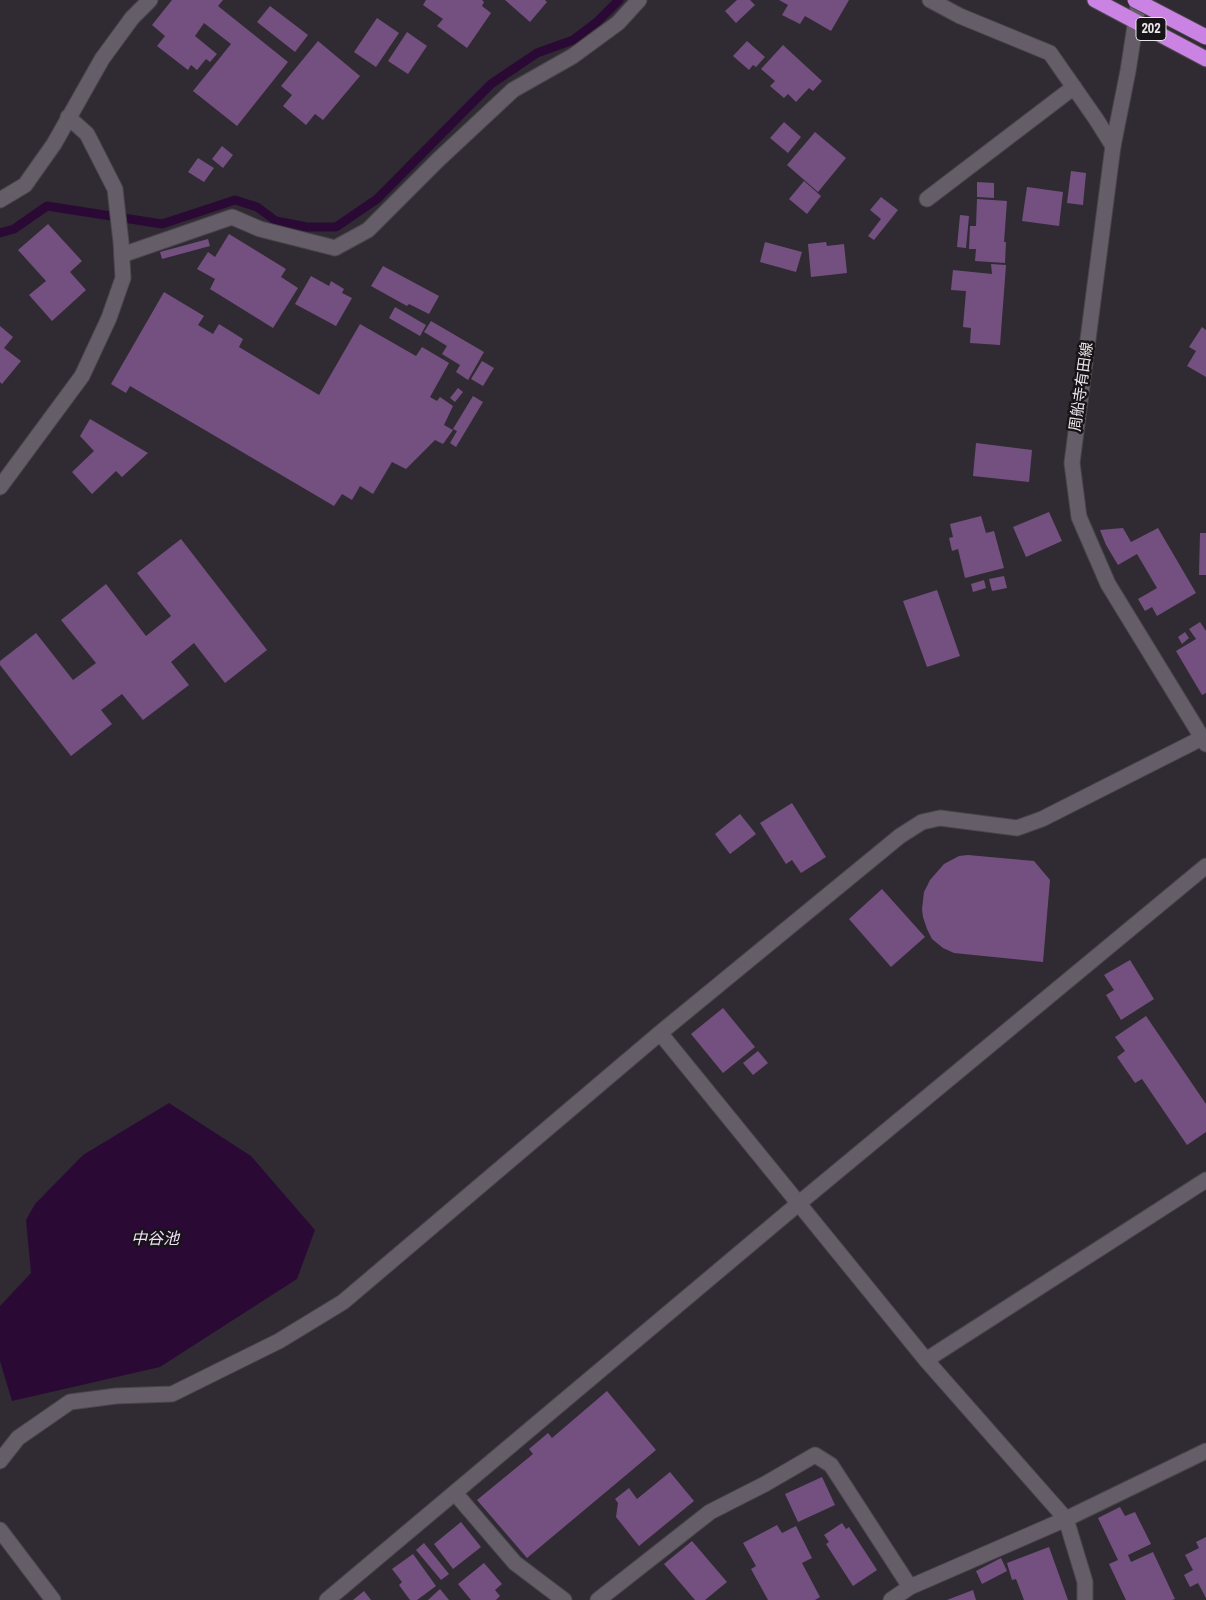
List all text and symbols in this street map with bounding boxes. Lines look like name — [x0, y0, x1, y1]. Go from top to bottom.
road number: 202 — [1136, 18, 1166, 40]
street label: 周船寺有田線 — [1067, 341, 1097, 433]
water label: 中谷池 — [131, 1230, 179, 1250]

